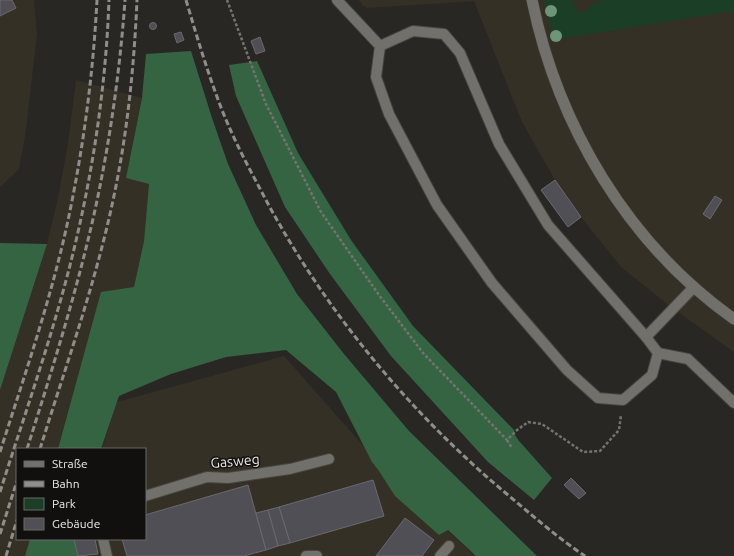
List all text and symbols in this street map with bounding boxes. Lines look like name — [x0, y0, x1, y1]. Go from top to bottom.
legend — [16, 448, 146, 540]
street label: Gasweg — [210, 451, 260, 471]
text: Straße — [52, 457, 88, 470]
text: Bahn — [52, 477, 80, 490]
text: Park — [52, 497, 76, 510]
text: Gebäude — [52, 517, 100, 530]

